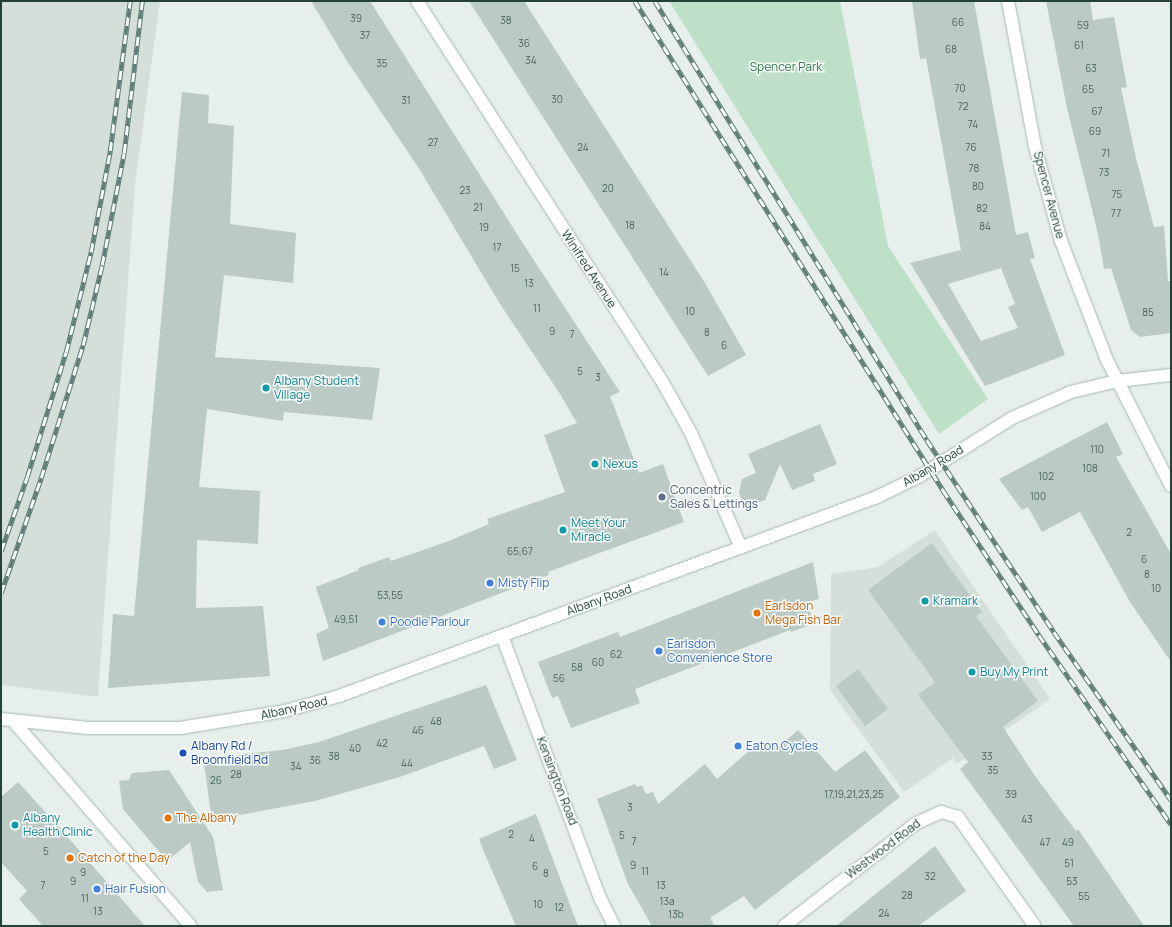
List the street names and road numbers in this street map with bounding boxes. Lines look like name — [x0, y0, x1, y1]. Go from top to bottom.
street label: Spencer Avenue — [1030, 150, 1068, 240]
street label: Winifred Avenue — [559, 227, 619, 311]
street label: Albany Road — [900, 442, 966, 490]
street label: Albany Road — [564, 582, 634, 618]
street label: Albany Road — [259, 693, 329, 723]
street label: Kensington Road — [534, 735, 580, 827]
street label: Westwood Road — [843, 816, 923, 882]

